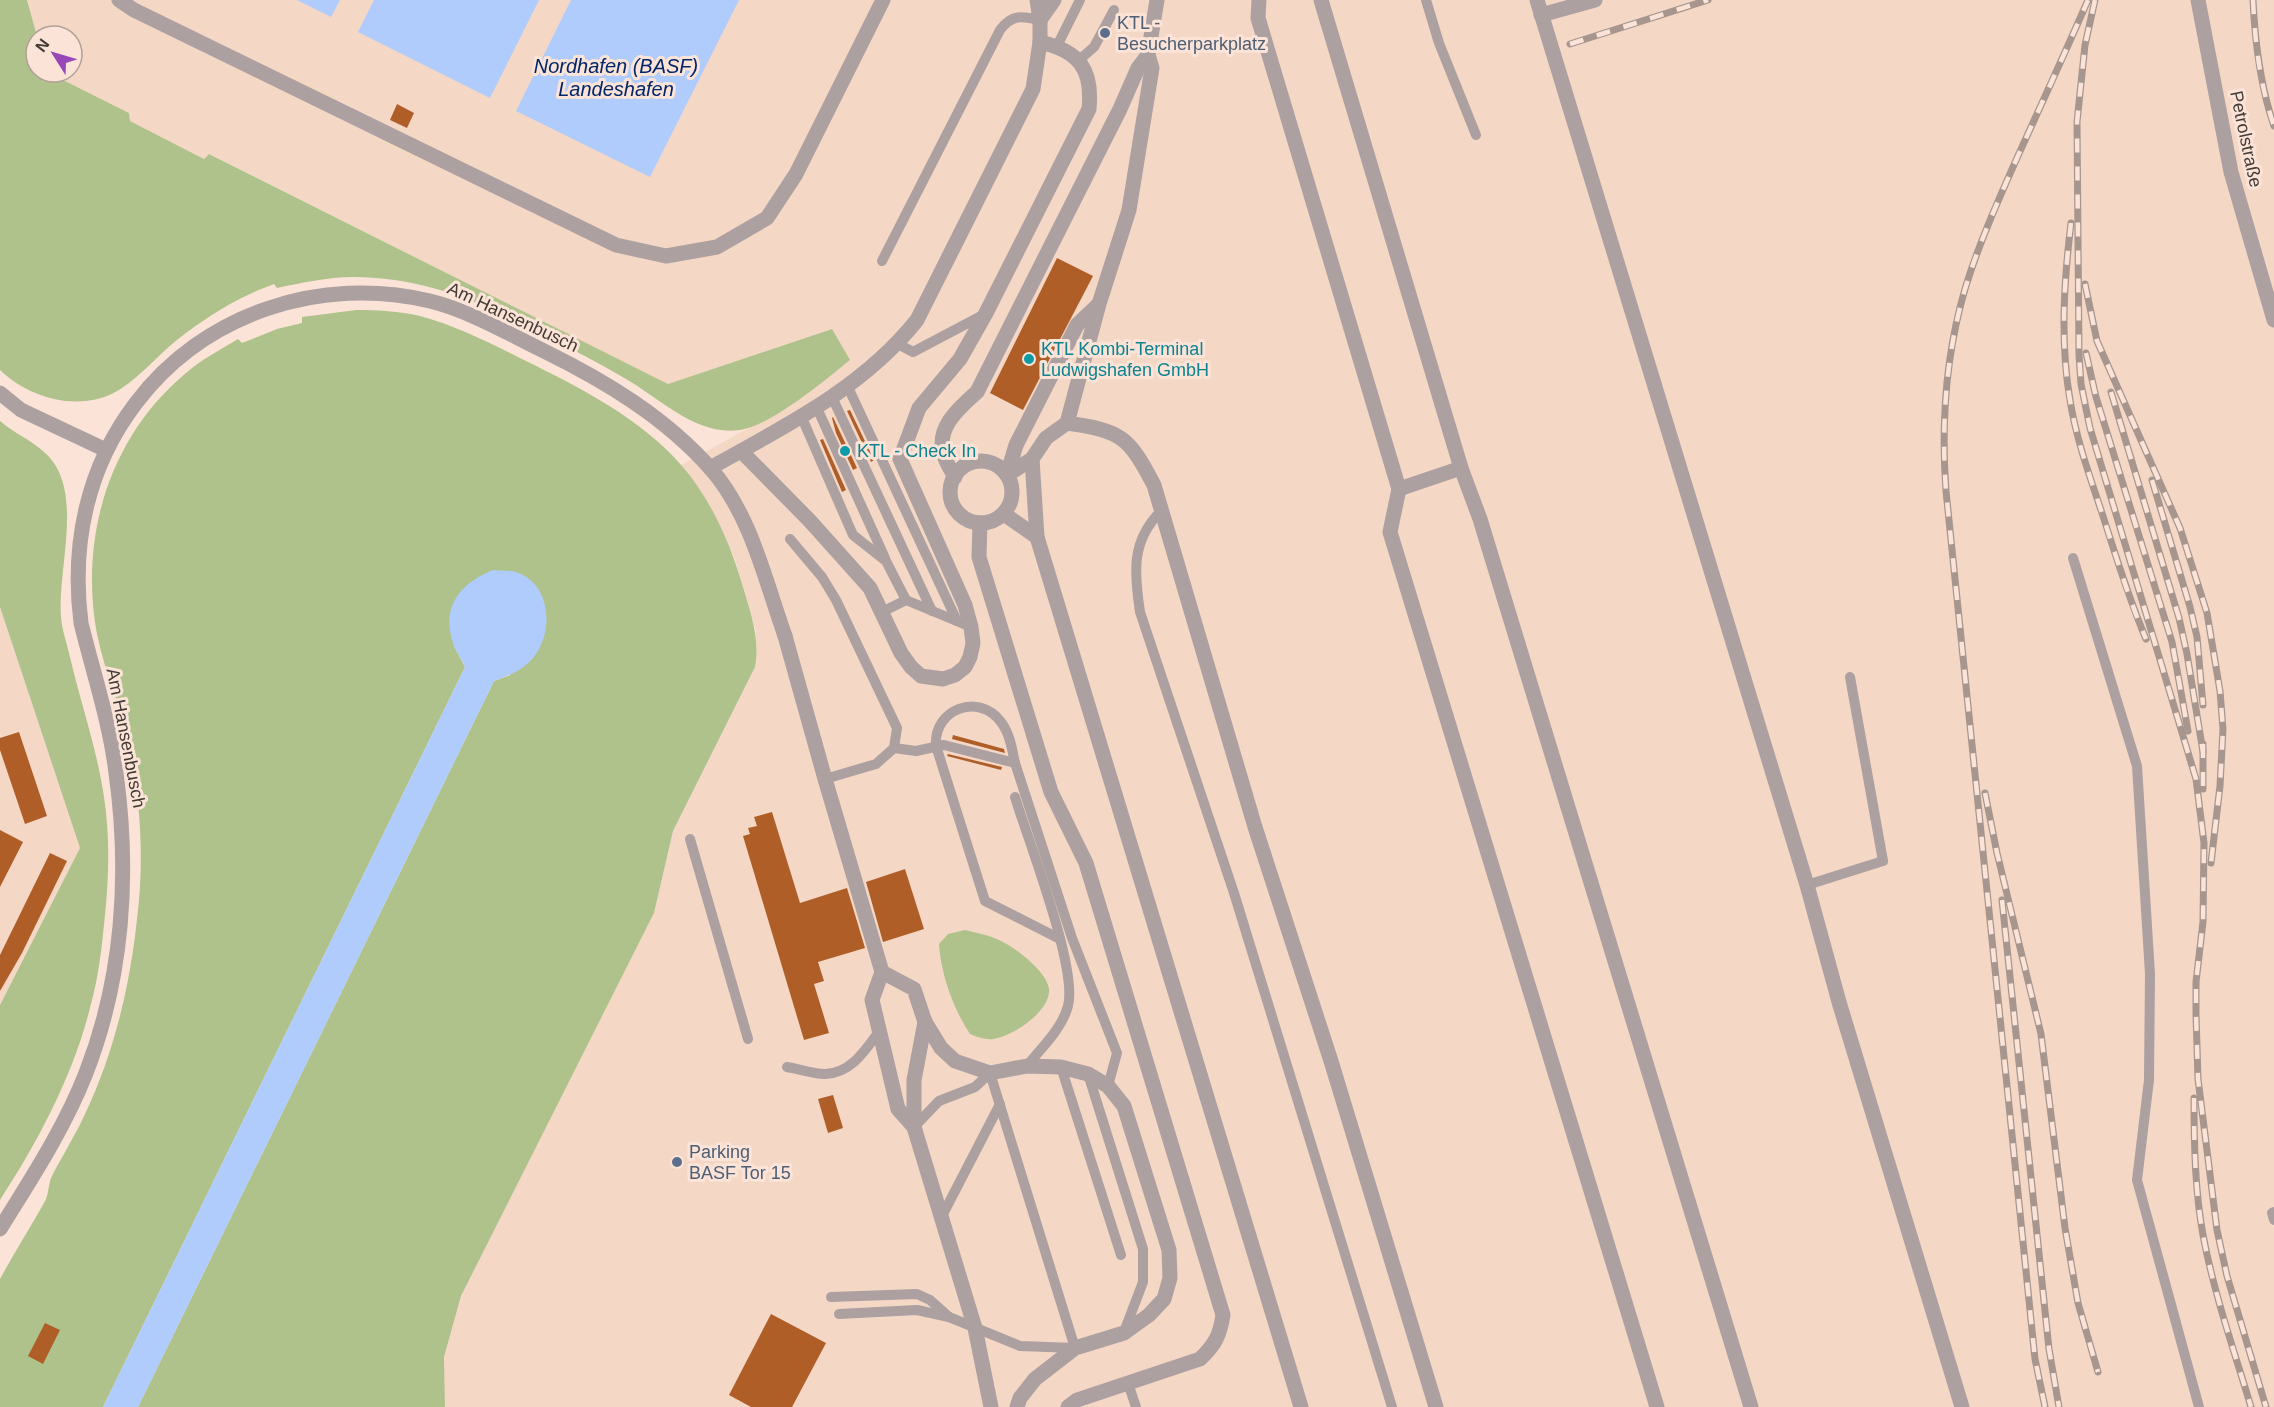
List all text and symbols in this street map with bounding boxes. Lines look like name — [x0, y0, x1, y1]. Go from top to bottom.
place label: KTL - Besucherparkplatz — [1117, 13, 1266, 54]
north arrow — [24, 24, 84, 84]
marker: KTL - Besucherparkplatz — [1098, 26, 1112, 40]
text: N — [32, 36, 53, 55]
water label: Nordhafen (BASF) Landeshafen — [534, 55, 698, 100]
street label: Petrolstraße — [2226, 89, 2266, 189]
street label: Am Hansenbusch — [444, 278, 582, 356]
place label: KTL Kombi-Terminal Ludwigshafen GmbH — [1041, 339, 1209, 380]
marker: KTL Kombi-Terminal Ludwigshafen GmbH — [1022, 352, 1036, 366]
place label: KTL - Check In — [857, 441, 976, 461]
marker: KTL - Check In — [838, 444, 852, 458]
street label: Am Hansenbusch — [103, 666, 149, 810]
place label: Parking BASF Tor 15 — [689, 1142, 791, 1183]
marker: Parking BASF Tor 15 — [670, 1155, 684, 1169]

